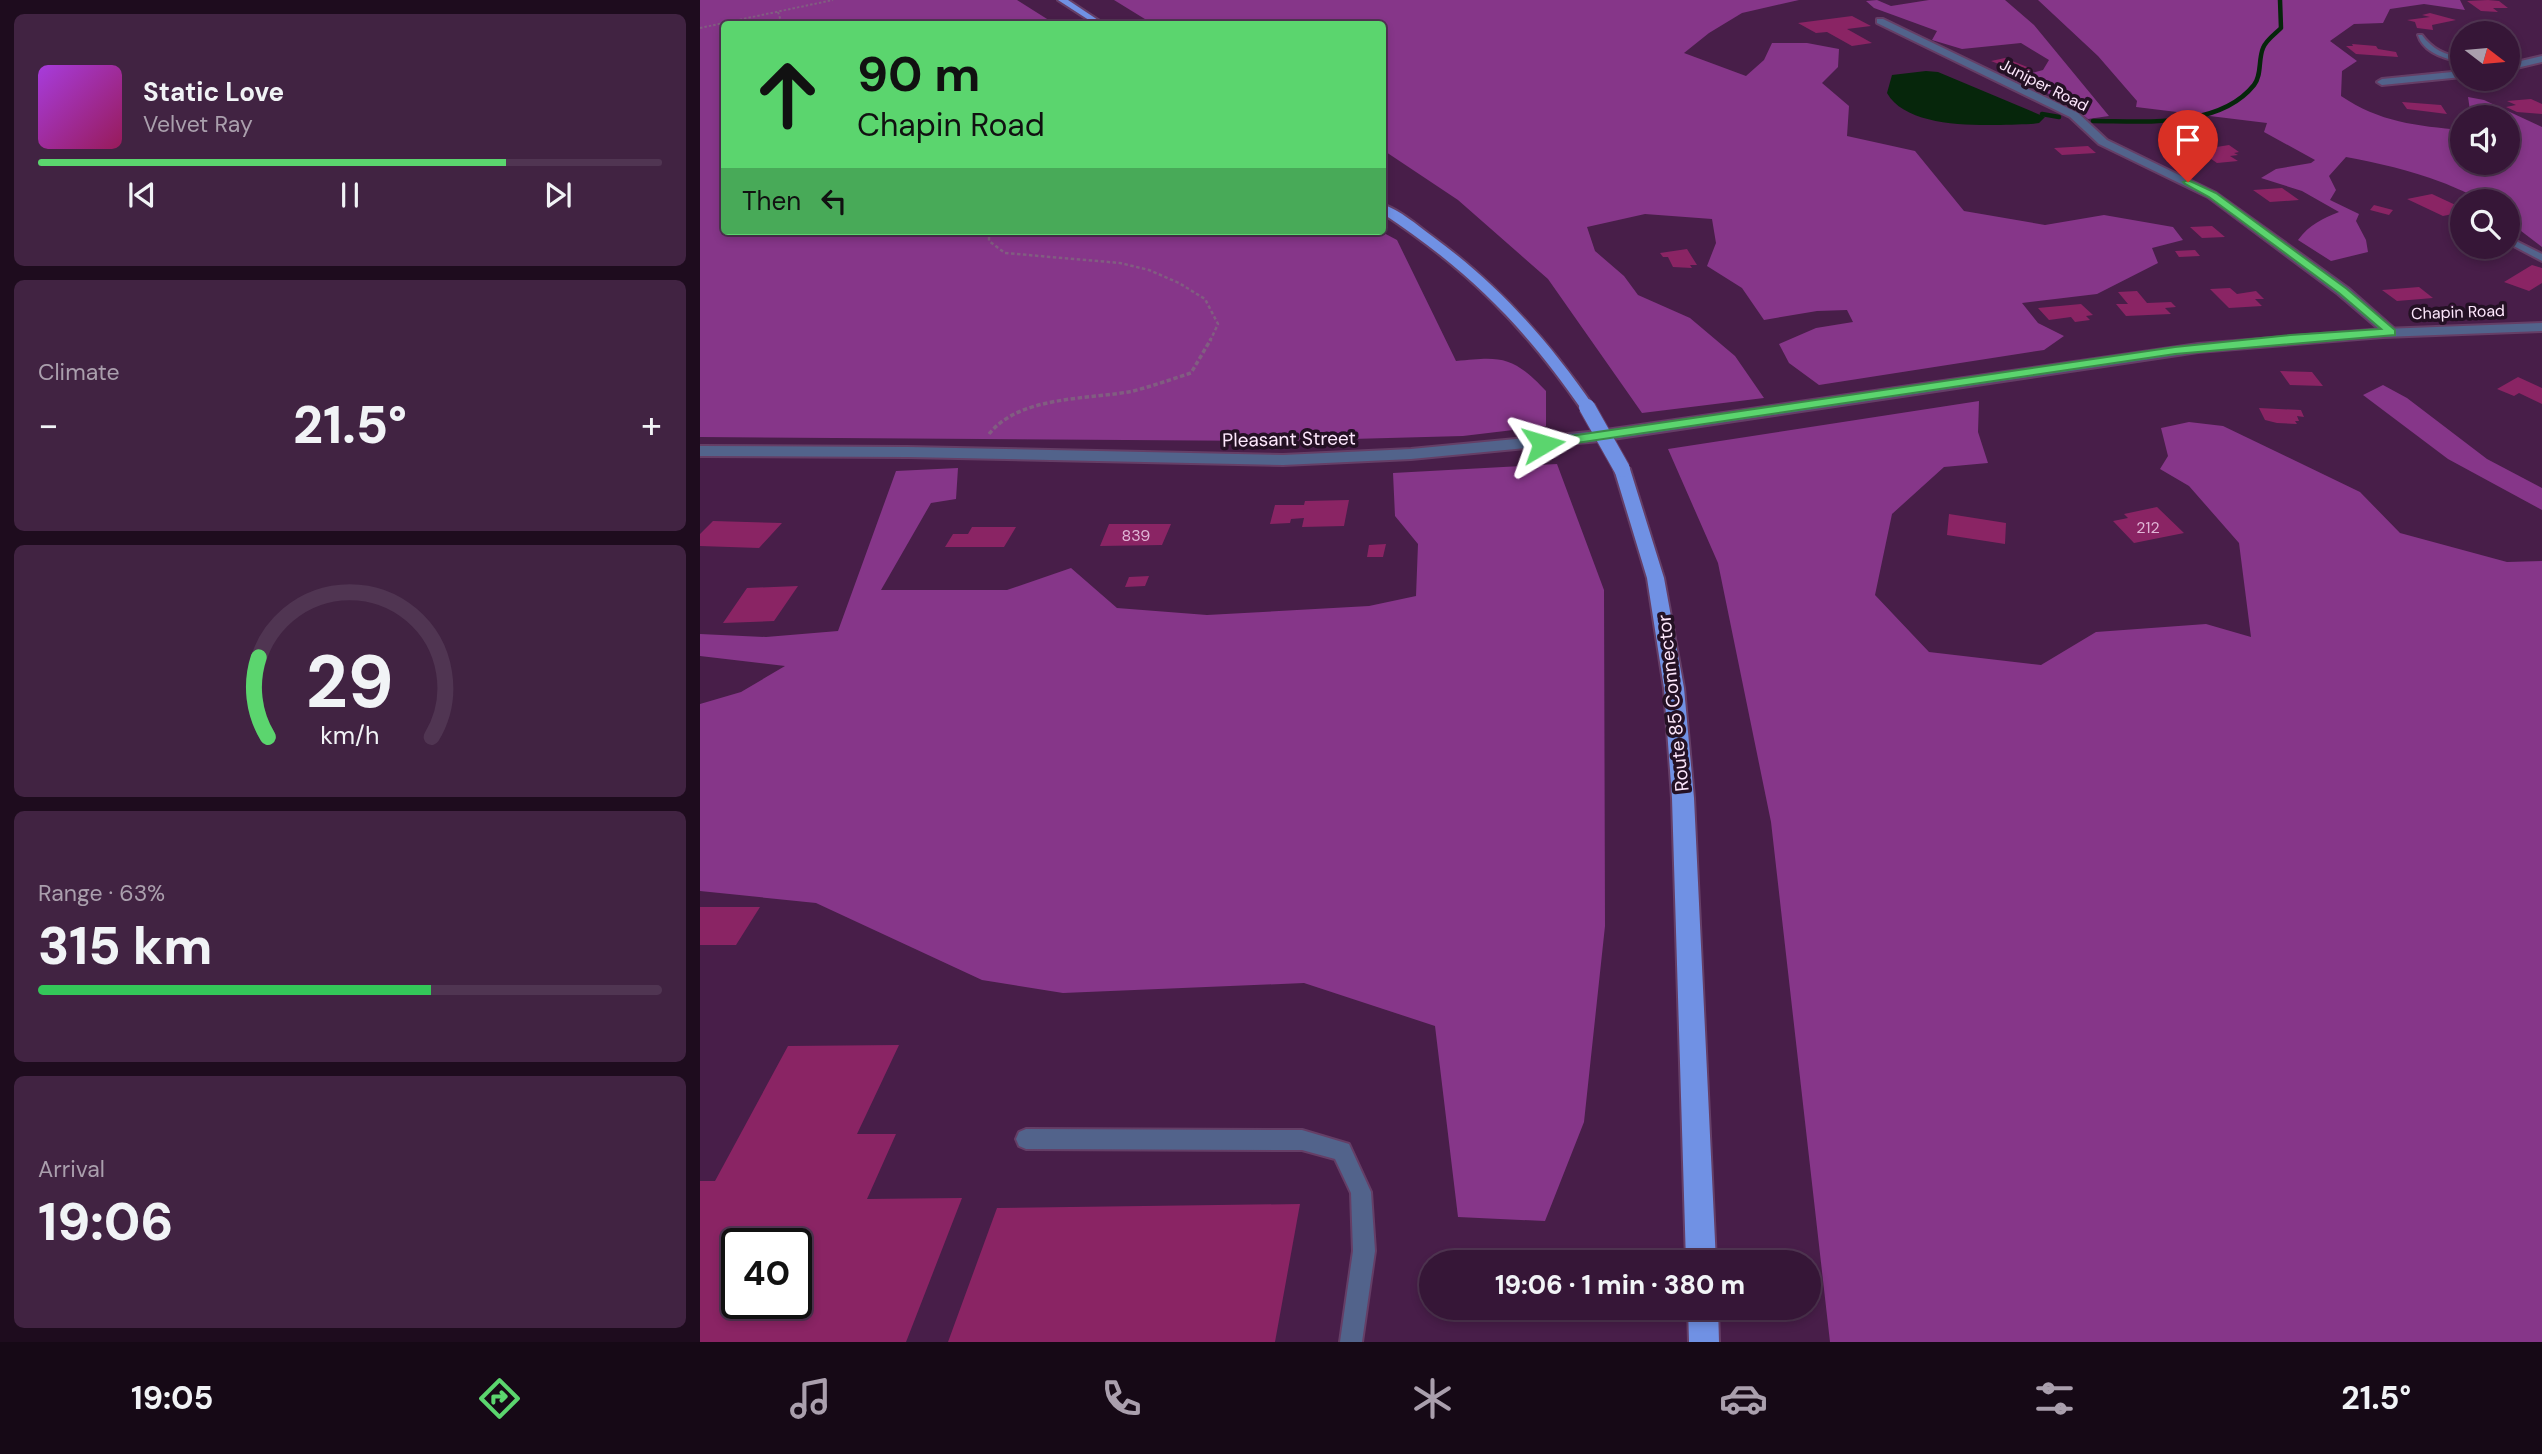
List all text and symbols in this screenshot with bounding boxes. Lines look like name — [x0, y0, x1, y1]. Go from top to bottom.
north arrow — [2450, 21, 2520, 91]
map controls — [2450, 21, 2520, 259]
text: 90 m — [857, 42, 980, 106]
icon: ahead — [742, 49, 833, 140]
street label: Juniper Road — [1996, 54, 2092, 116]
text: Static Love — [143, 75, 284, 109]
text: Chapin Road — [857, 104, 1045, 146]
button: sound — [2450, 105, 2520, 175]
text: Velvet Ray — [143, 109, 253, 139]
pin — [2158, 110, 2218, 182]
icon: arrive — [2169, 121, 2207, 159]
icon: previous — [123, 176, 161, 214]
icon: pause — [331, 176, 369, 214]
icon: next — [539, 176, 577, 214]
icon: left — [815, 182, 853, 220]
text: Then — [742, 184, 801, 218]
button: search — [2450, 189, 2520, 259]
street label: Chapin Road — [2411, 300, 2505, 324]
text: Climate — [38, 357, 120, 387]
text: 21.5° — [293, 391, 407, 459]
text: − — [38, 400, 59, 450]
text: + — [641, 400, 662, 450]
position arrow — [1506, 407, 1580, 481]
street label: Pleasant Street — [1222, 425, 1356, 453]
house number: 212 — [2136, 517, 2160, 538]
house number: 839 — [1122, 525, 1150, 546]
street label: Route 85 Connector — [1651, 613, 1695, 793]
text: 29 — [306, 635, 394, 730]
text: km/h — [320, 719, 380, 752]
text: Range · 63% — [38, 878, 165, 908]
text: 315 km — [38, 912, 212, 980]
text: Arrival — [38, 1154, 105, 1184]
text: 19:06 — [38, 1188, 173, 1256]
speed limit sign: 40 — [721, 1228, 812, 1319]
text: 19:06 · 1 min · 380 m — [1495, 1268, 1745, 1302]
icon: directions — [475, 1374, 524, 1423]
icon: music — [786, 1374, 835, 1423]
icon: phone — [1097, 1374, 1146, 1423]
icon: climate — [1408, 1374, 1457, 1423]
icon: car — [1719, 1374, 1768, 1423]
icon: filters — [2030, 1374, 2079, 1423]
text: 19:05 — [131, 1377, 214, 1419]
text: 21.5° — [2341, 1377, 2411, 1419]

